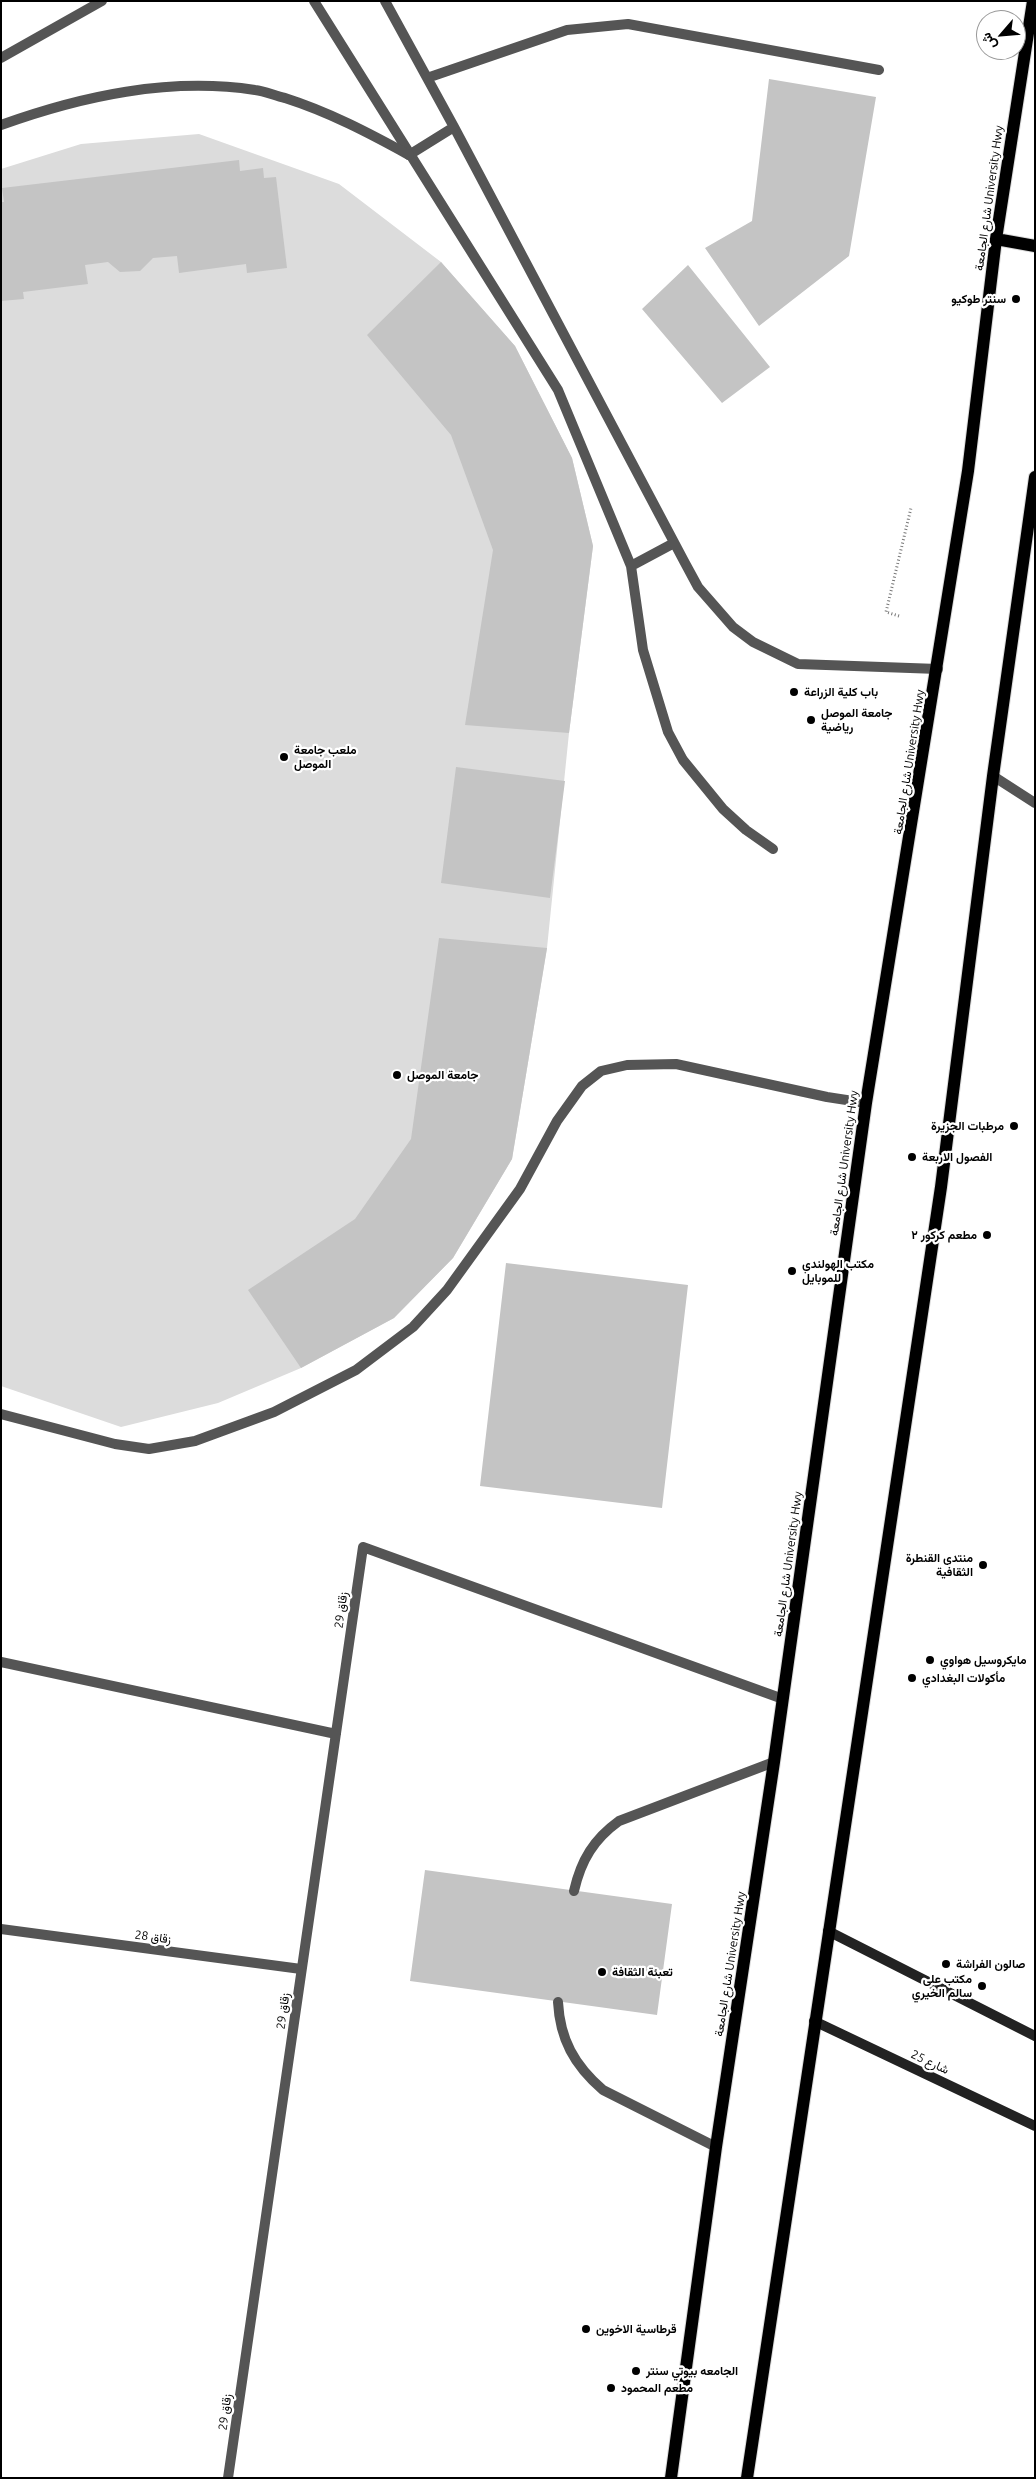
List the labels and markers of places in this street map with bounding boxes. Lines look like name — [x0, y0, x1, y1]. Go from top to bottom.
place label: سنتر طوكيو — [951, 292, 1006, 306]
marker: سنتر طوكيو — [1010, 293, 1022, 305]
place label: باب كلية الزراعة — [804, 685, 878, 699]
marker: باب كلية الزراعة — [788, 686, 800, 698]
place label: جامعة الموصل رياضية — [821, 706, 892, 734]
marker: جامعة الموصل رياضية — [805, 714, 817, 726]
place label: ملعب جامعة الموصل — [294, 743, 357, 771]
marker: ملعب جامعة الموصل — [278, 751, 290, 763]
place label: جامعة الموصل — [407, 1068, 478, 1082]
marker: جامعة الموصل — [391, 1069, 403, 1081]
place label: مرطبات الجزيرة — [931, 1119, 1004, 1133]
marker: مرطبات الجزيرة — [1008, 1120, 1020, 1132]
place label: الفصول الاربعة — [922, 1150, 992, 1164]
marker: الفصول الاربعة — [906, 1151, 918, 1163]
place label: مطعم كركور ٢ — [911, 1228, 977, 1242]
marker: مطعم كركور ٢ — [981, 1229, 993, 1241]
place label: مكتب الهولندي للموبايل — [802, 1257, 874, 1285]
marker: مكتب الهولندي للموبايل — [786, 1265, 798, 1277]
place label: منتدى القنطرة الثقافية — [906, 1551, 973, 1579]
marker: منتدى القنطرة الثقافية — [977, 1559, 989, 1571]
place label: مايكروسيل هواوي — [940, 1653, 1027, 1667]
marker: مايكروسيل هواوي — [924, 1654, 936, 1666]
place label: مأكولات البغدادي — [922, 1671, 1005, 1685]
marker: مأكولات البغدادي — [906, 1672, 918, 1684]
place label: صالون الفراشة — [956, 1957, 1025, 1971]
marker: صالون الفراشة — [940, 1958, 952, 1970]
place label: تعبئة الثقافة — [612, 1965, 673, 1979]
marker: تعبئة الثقافة — [596, 1966, 608, 1978]
place label: مكتب على سالم الخيري — [912, 1972, 972, 2000]
marker: مكتب على سالم الخيري — [976, 1980, 988, 1992]
place label: قرطاسية الاخوين — [596, 2322, 677, 2336]
marker: قرطاسية الاخوين — [580, 2323, 592, 2335]
place label: الجامعه بيوتي سنتر — [646, 2364, 738, 2378]
marker: الجامعه بيوتي سنتر — [630, 2365, 642, 2377]
place label: مطعم المحمود — [621, 2381, 693, 2395]
marker: مطعم المحمود — [605, 2382, 617, 2394]

